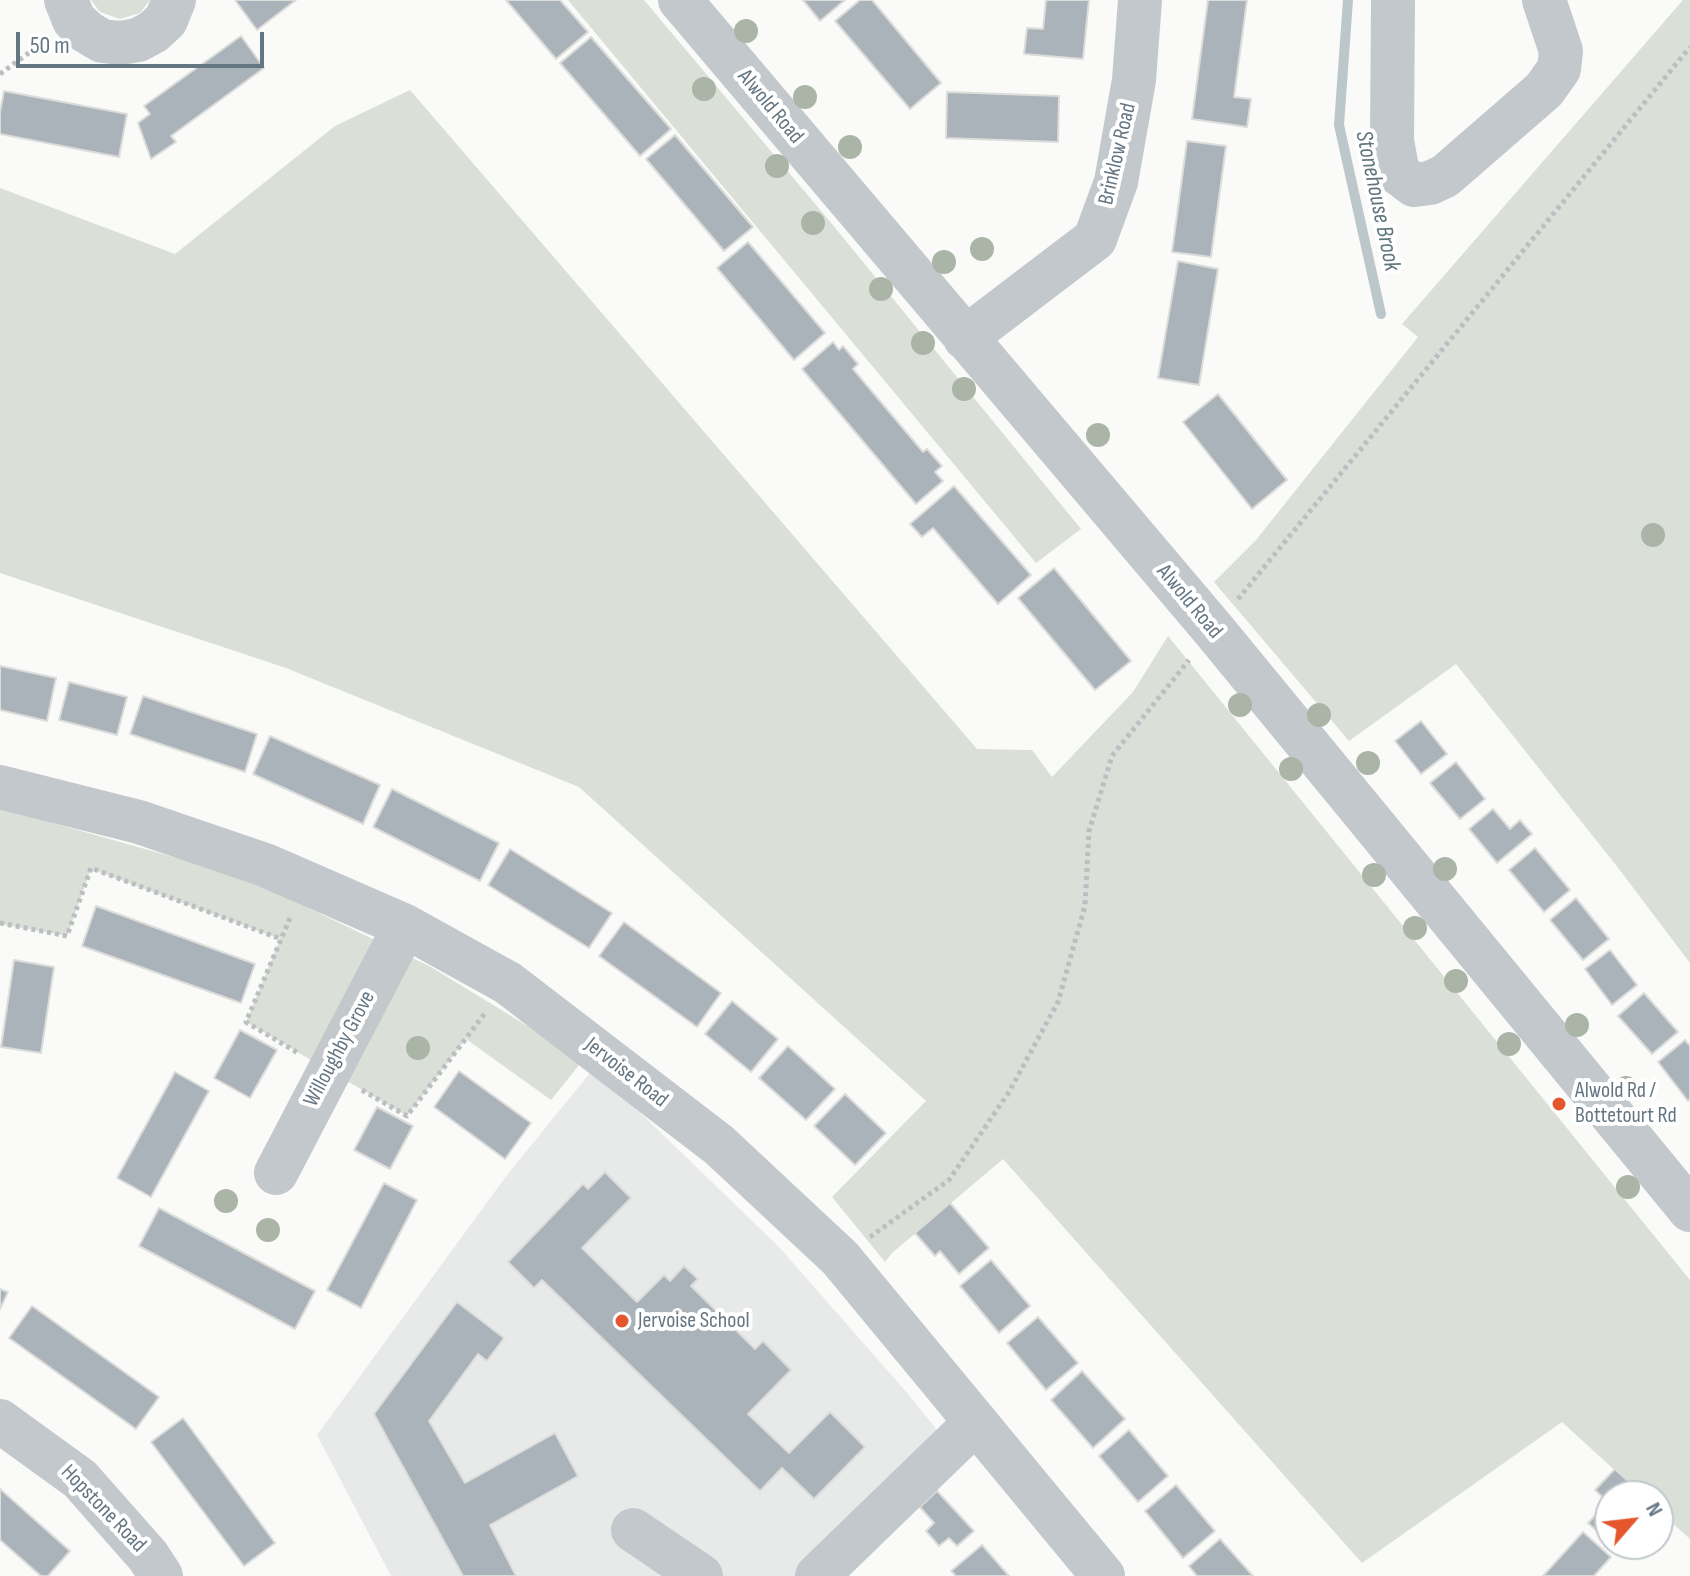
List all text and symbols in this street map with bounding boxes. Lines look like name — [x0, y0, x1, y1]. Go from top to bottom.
scale bar — [20, 16, 268, 66]
text: 50 m — [30, 31, 70, 60]
street label: Alwold Road — [731, 65, 809, 149]
street label: Brinklow Road — [1093, 101, 1143, 207]
water label: Stonehouse Brook — [1348, 128, 1406, 274]
street label: Alwold Road — [1150, 560, 1228, 644]
street label: Willoughby Grove — [298, 987, 382, 1111]
street label: Jervoise Road — [579, 1032, 673, 1114]
place label: Alwold Rd / Bottetourt Rd — [1575, 1078, 1677, 1130]
marker: Alwold Rd / Bottetourt Rd — [1550, 1095, 1568, 1113]
place label: Jervoise School — [638, 1308, 750, 1334]
marker: Jervoise School — [613, 1312, 631, 1330]
street label: Hopstone Road — [55, 1460, 151, 1558]
north arrow — [1594, 1480, 1674, 1560]
text: N — [1639, 1498, 1669, 1521]

